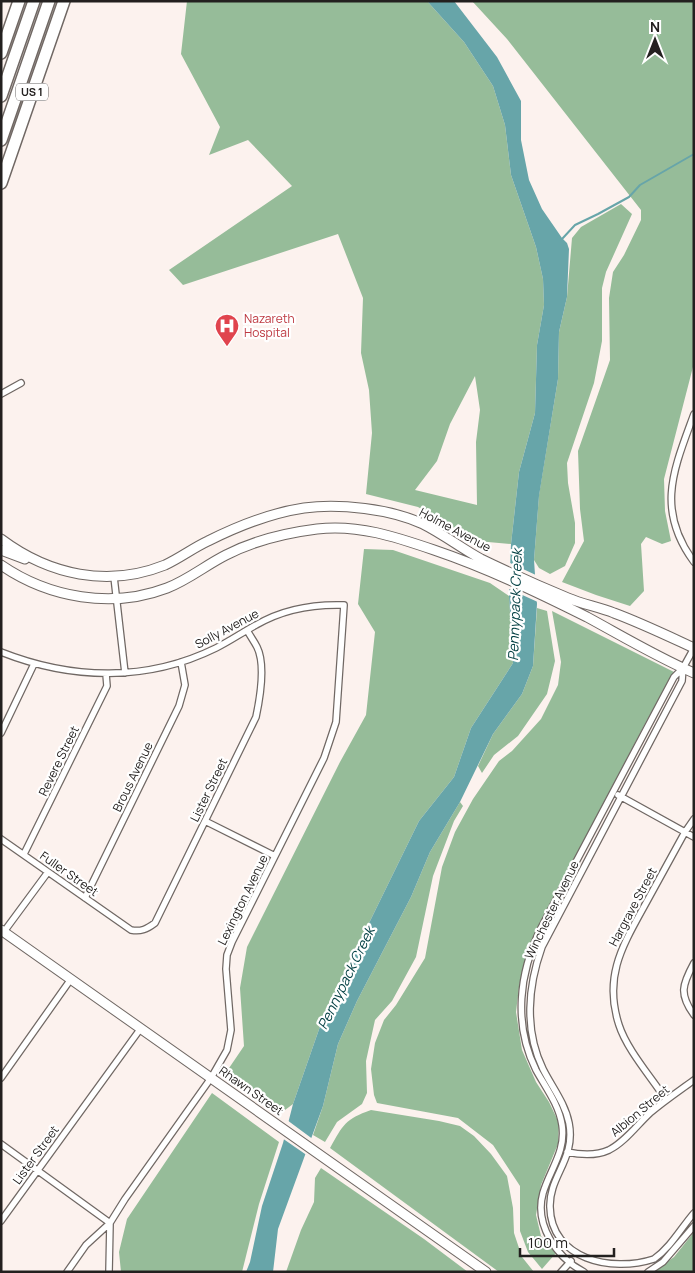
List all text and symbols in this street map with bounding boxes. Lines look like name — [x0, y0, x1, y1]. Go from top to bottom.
north arrow — [630, 15, 680, 65]
text: N — [650, 17, 660, 36]
road number: US 1 — [16, 84, 48, 100]
place label: Nazareth Hospital — [244, 310, 295, 341]
hospital icon: Nazareth Hospital — [214, 313, 240, 347]
street label: Holme Avenue — [416, 504, 494, 556]
water label: Pennypack Creek — [503, 547, 526, 661]
street label: Solly Avenue — [192, 605, 262, 652]
street label: Revere Street — [34, 723, 83, 799]
street label: Brous Avenue — [108, 739, 157, 814]
street label: Lister Street — [186, 755, 231, 824]
street label: Fuller Street — [37, 847, 102, 900]
street label: Lexington Avenue — [213, 852, 272, 948]
street label: Winchester Avenue — [520, 858, 583, 962]
street label: Hargrave Street — [605, 864, 661, 949]
water label: Pennypack Creek — [312, 921, 380, 1032]
street label: Rhawn Street — [216, 1062, 287, 1119]
street label: Albion Street — [607, 1081, 673, 1140]
street label: Lister Street — [9, 1122, 63, 1188]
scale bar — [520, 1226, 614, 1258]
text: 100 m — [528, 1232, 568, 1253]

